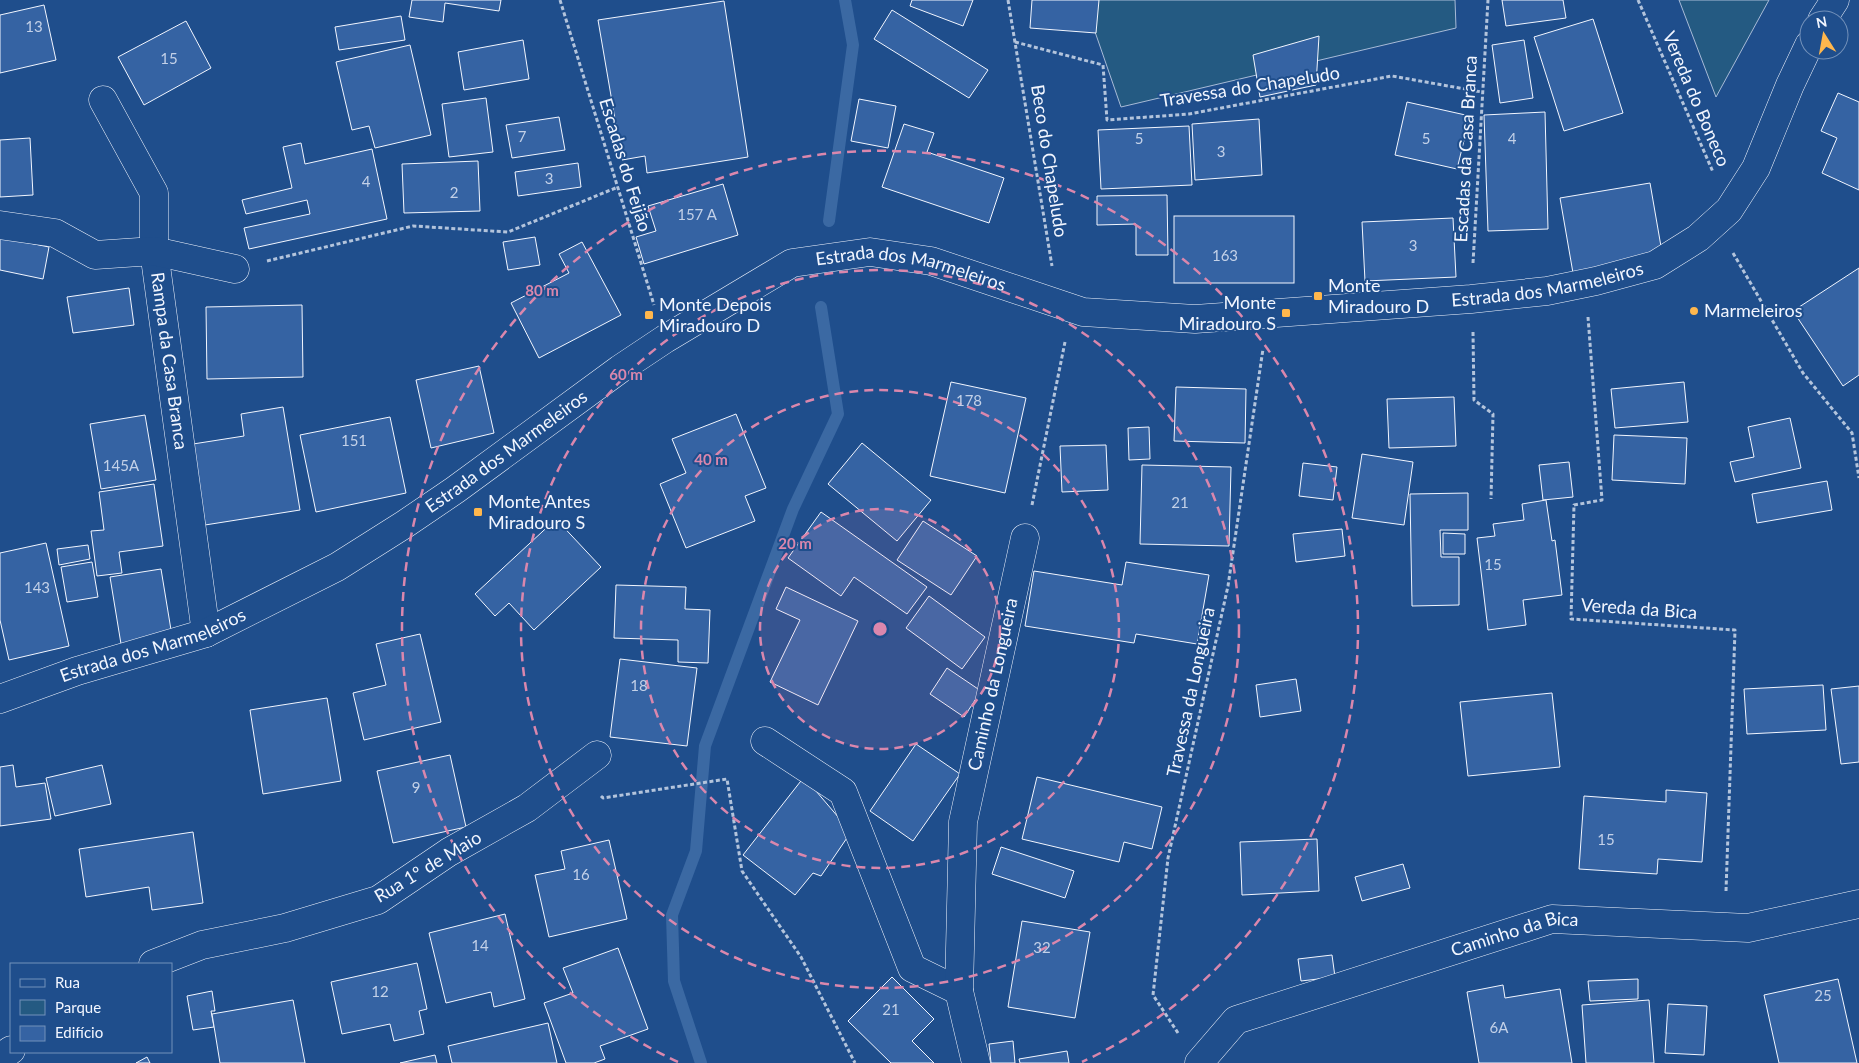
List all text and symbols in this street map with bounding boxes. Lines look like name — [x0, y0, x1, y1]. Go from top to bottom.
north arrow — [1799, 10, 1849, 60]
text: N — [1815, 12, 1828, 31]
house number: 13 — [25, 17, 43, 35]
street label: Vereda do Boneco — [1659, 28, 1735, 169]
house number: 15 — [160, 49, 178, 67]
street label: Escadas da Casa Branca — [1449, 55, 1481, 243]
street label: Travessa do Chapeludo — [1158, 61, 1341, 111]
street label: Beco do Chapeludo — [1027, 83, 1073, 239]
street label: Escadas do Feijão — [595, 95, 657, 234]
house number: 7 — [518, 127, 527, 145]
house number: 5 — [1135, 129, 1143, 147]
house number: 5 — [1422, 129, 1430, 147]
house number: 4 — [1508, 129, 1517, 147]
house number: 3 — [1217, 142, 1225, 160]
house number: 3 — [545, 169, 553, 187]
house number: 4 — [362, 172, 371, 190]
house number: 2 — [450, 183, 458, 201]
house number: 157 A — [677, 205, 718, 223]
house number: 3 — [1409, 236, 1417, 254]
street label: Estrada dos Marmeleiros — [814, 240, 1009, 295]
house number: 163 — [1212, 246, 1238, 264]
street label: Estrada dos Marmeleiros — [1450, 257, 1646, 310]
street label: Rampa da Casa Branca — [147, 271, 193, 451]
place label: Monte Miradouro D — [1328, 274, 1429, 317]
text: 80 m — [525, 281, 559, 299]
marker: Monte Miradouro D — [1312, 290, 1324, 302]
place label: Monte Miradouro S — [1179, 291, 1276, 334]
place label: Monte Depois Miradouro D — [659, 293, 772, 336]
place label: Marmeleiros — [1704, 299, 1803, 321]
marker: Marmeleiros — [1688, 305, 1700, 317]
marker: Monte Miradouro S — [1280, 307, 1292, 319]
marker: Monte Depois Miradouro D — [643, 309, 655, 321]
text: 60 m — [609, 365, 643, 383]
street label: Estrada dos Marmeleiros — [421, 385, 591, 517]
house number: 178 — [956, 391, 982, 409]
house number: 151 — [341, 431, 367, 449]
text: 40 m — [694, 450, 728, 468]
house number: 145A — [103, 456, 140, 474]
place label: Monte Antes Miradouro S — [488, 490, 590, 533]
house number: 21 — [1171, 493, 1189, 511]
marker: Monte Antes Miradouro S — [472, 506, 484, 518]
text: 20 m — [778, 534, 812, 552]
house number: 15 — [1484, 555, 1502, 573]
house number: 143 — [24, 578, 50, 596]
street label: Vereda da Bica — [1580, 593, 1698, 623]
street label: Caminho da Longueira — [963, 596, 1022, 772]
street label: Estrada dos Marmeleiros — [57, 603, 249, 686]
street label: Travessa da Longueira — [1161, 605, 1219, 778]
centre of rings — [871, 620, 889, 638]
house number: 18 — [630, 676, 648, 694]
house number: 9 — [412, 778, 420, 796]
street label: Rua 1º de Maio — [370, 826, 485, 907]
house number: 15 — [1597, 830, 1615, 848]
house number: 16 — [572, 865, 590, 883]
street label: Caminho da Bica — [1448, 906, 1579, 961]
house number: 14 — [471, 936, 489, 954]
house number: 32 — [1033, 938, 1051, 956]
legend — [10, 963, 172, 1053]
text: Rua — [55, 973, 80, 991]
house number: 12 — [371, 982, 389, 1000]
house number: 25 — [1814, 986, 1832, 1004]
text: Parque — [55, 998, 101, 1016]
house number: 21 — [882, 1000, 900, 1018]
house number: 6A — [1490, 1018, 1509, 1036]
text: Edifício — [55, 1023, 103, 1041]

